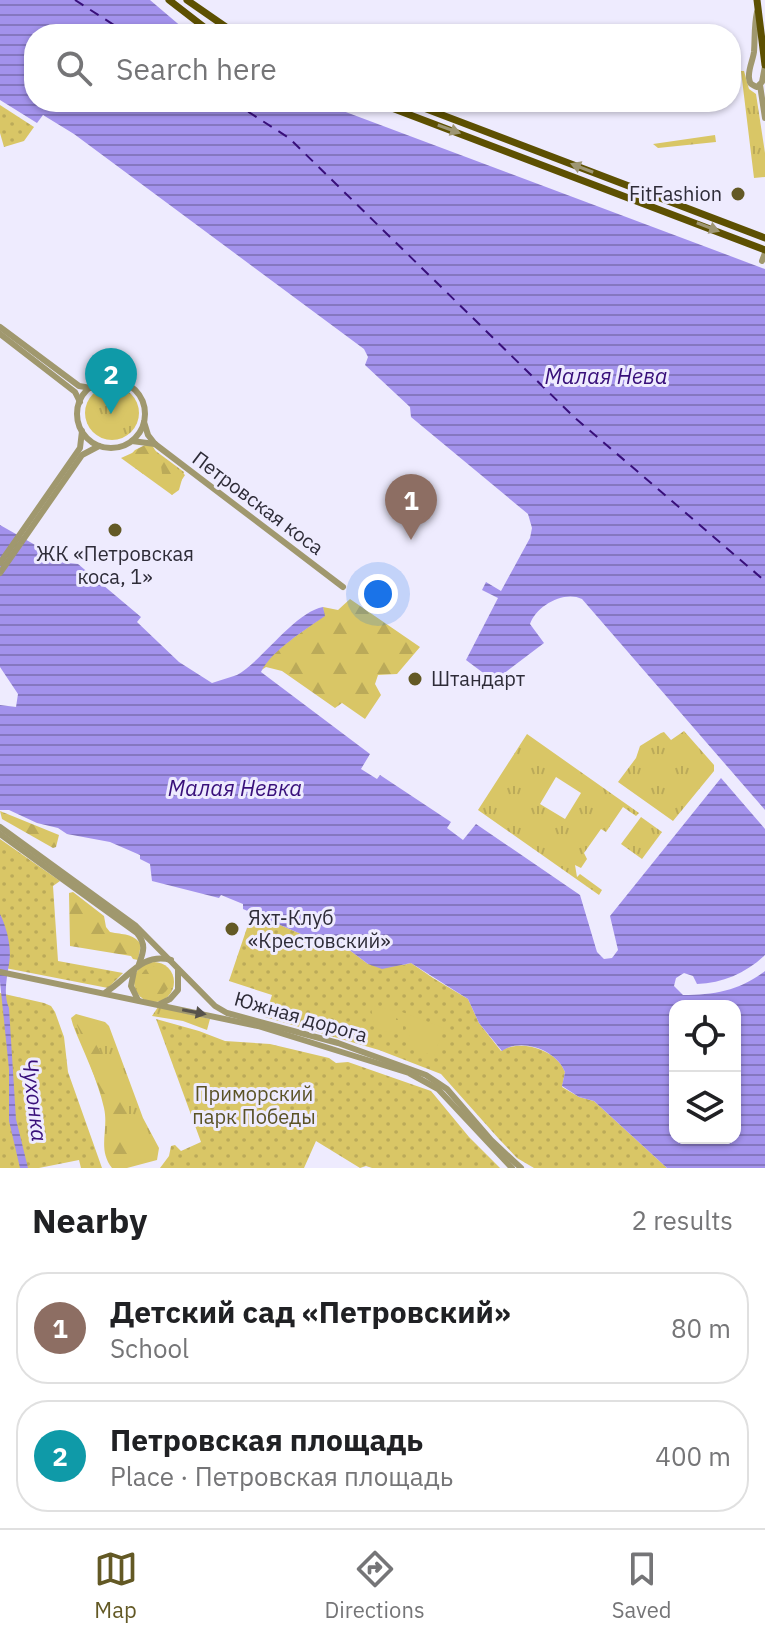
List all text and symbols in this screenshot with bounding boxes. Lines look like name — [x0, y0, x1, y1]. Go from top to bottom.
search box — [24, 24, 741, 112]
icon: search — [52, 46, 96, 90]
text: Search here — [116, 49, 277, 88]
one-way arrow — [437, 123, 461, 136]
one-way arrow — [570, 161, 594, 174]
place label: FitFashion — [629, 180, 722, 207]
marker: FitFashion — [729, 185, 747, 203]
one-way arrow — [696, 220, 720, 233]
pin: 2 — [85, 348, 137, 414]
water label: Малая Нева — [544, 361, 668, 390]
street label: Петровская коса — [187, 444, 330, 561]
pin: 1 — [385, 474, 437, 540]
marker: ЖК «Петровская коса, 1» — [106, 521, 124, 539]
place label: ЖК «Петровская коса, 1» — [36, 540, 194, 590]
your location — [358, 574, 398, 614]
place label: Штандарт — [431, 665, 526, 692]
marker: Штандарт — [406, 670, 424, 688]
water label: Малая Невка — [168, 773, 302, 802]
place label: Яхт-Клуб «Крестовский» — [248, 904, 391, 954]
marker: Яхт-Клуб «Крестовский» — [223, 920, 241, 938]
street label: Южная дорога — [231, 985, 371, 1048]
map controls — [669, 1000, 741, 1144]
button: locate — [669, 1000, 741, 1072]
one-way arrow — [181, 1006, 206, 1018]
water label: Чухонка — [16, 1057, 55, 1143]
button: layers — [669, 1072, 741, 1144]
park label: Приморский парк Победы — [192, 1080, 316, 1130]
text: Nearby — [32, 1198, 147, 1242]
text: 2 results — [631, 1203, 733, 1237]
text: Детский сад «Петровский» — [110, 1292, 511, 1331]
text: 1 — [52, 1311, 68, 1345]
text: 80 m — [671, 1311, 731, 1345]
text: School — [110, 1331, 189, 1365]
text: Петровская площадь — [110, 1420, 423, 1459]
text: 2 — [52, 1439, 68, 1473]
text: 400 m — [655, 1439, 731, 1473]
text: Place · Петровская площадь — [110, 1459, 453, 1493]
tab: Map — [94, 1547, 138, 1624]
tab: Directions — [325, 1547, 425, 1624]
tab: Saved — [612, 1547, 671, 1624]

